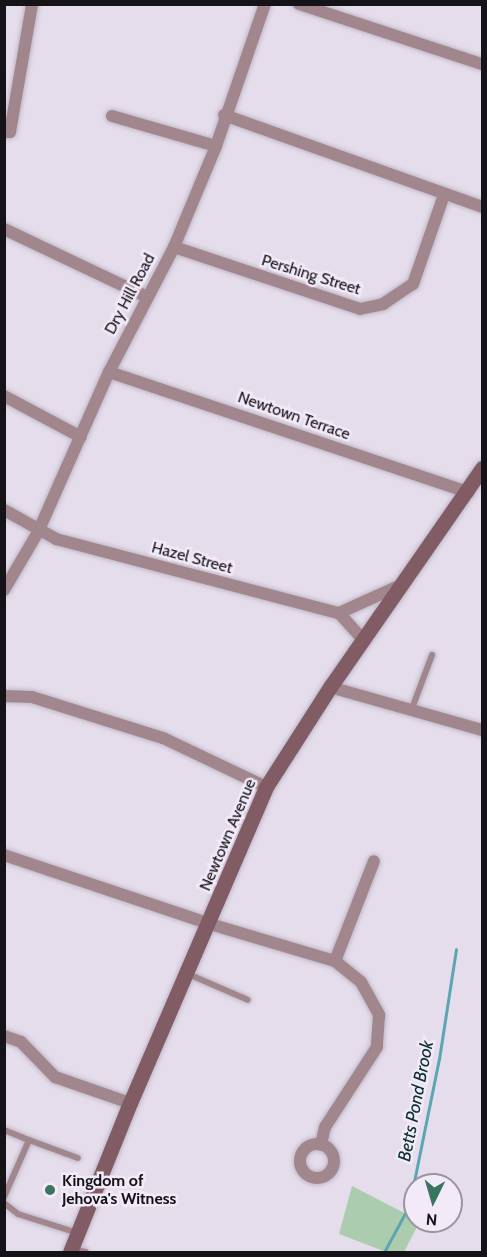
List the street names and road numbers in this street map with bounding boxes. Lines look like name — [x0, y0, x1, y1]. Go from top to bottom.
street label: Dry Hill Road — [101, 250, 159, 338]
street label: Pershing Street — [259, 251, 363, 299]
street label: Newtown Terrace — [235, 388, 353, 444]
street label: Hazel Street — [149, 538, 235, 578]
street label: Newtown Avenue — [196, 776, 260, 894]

